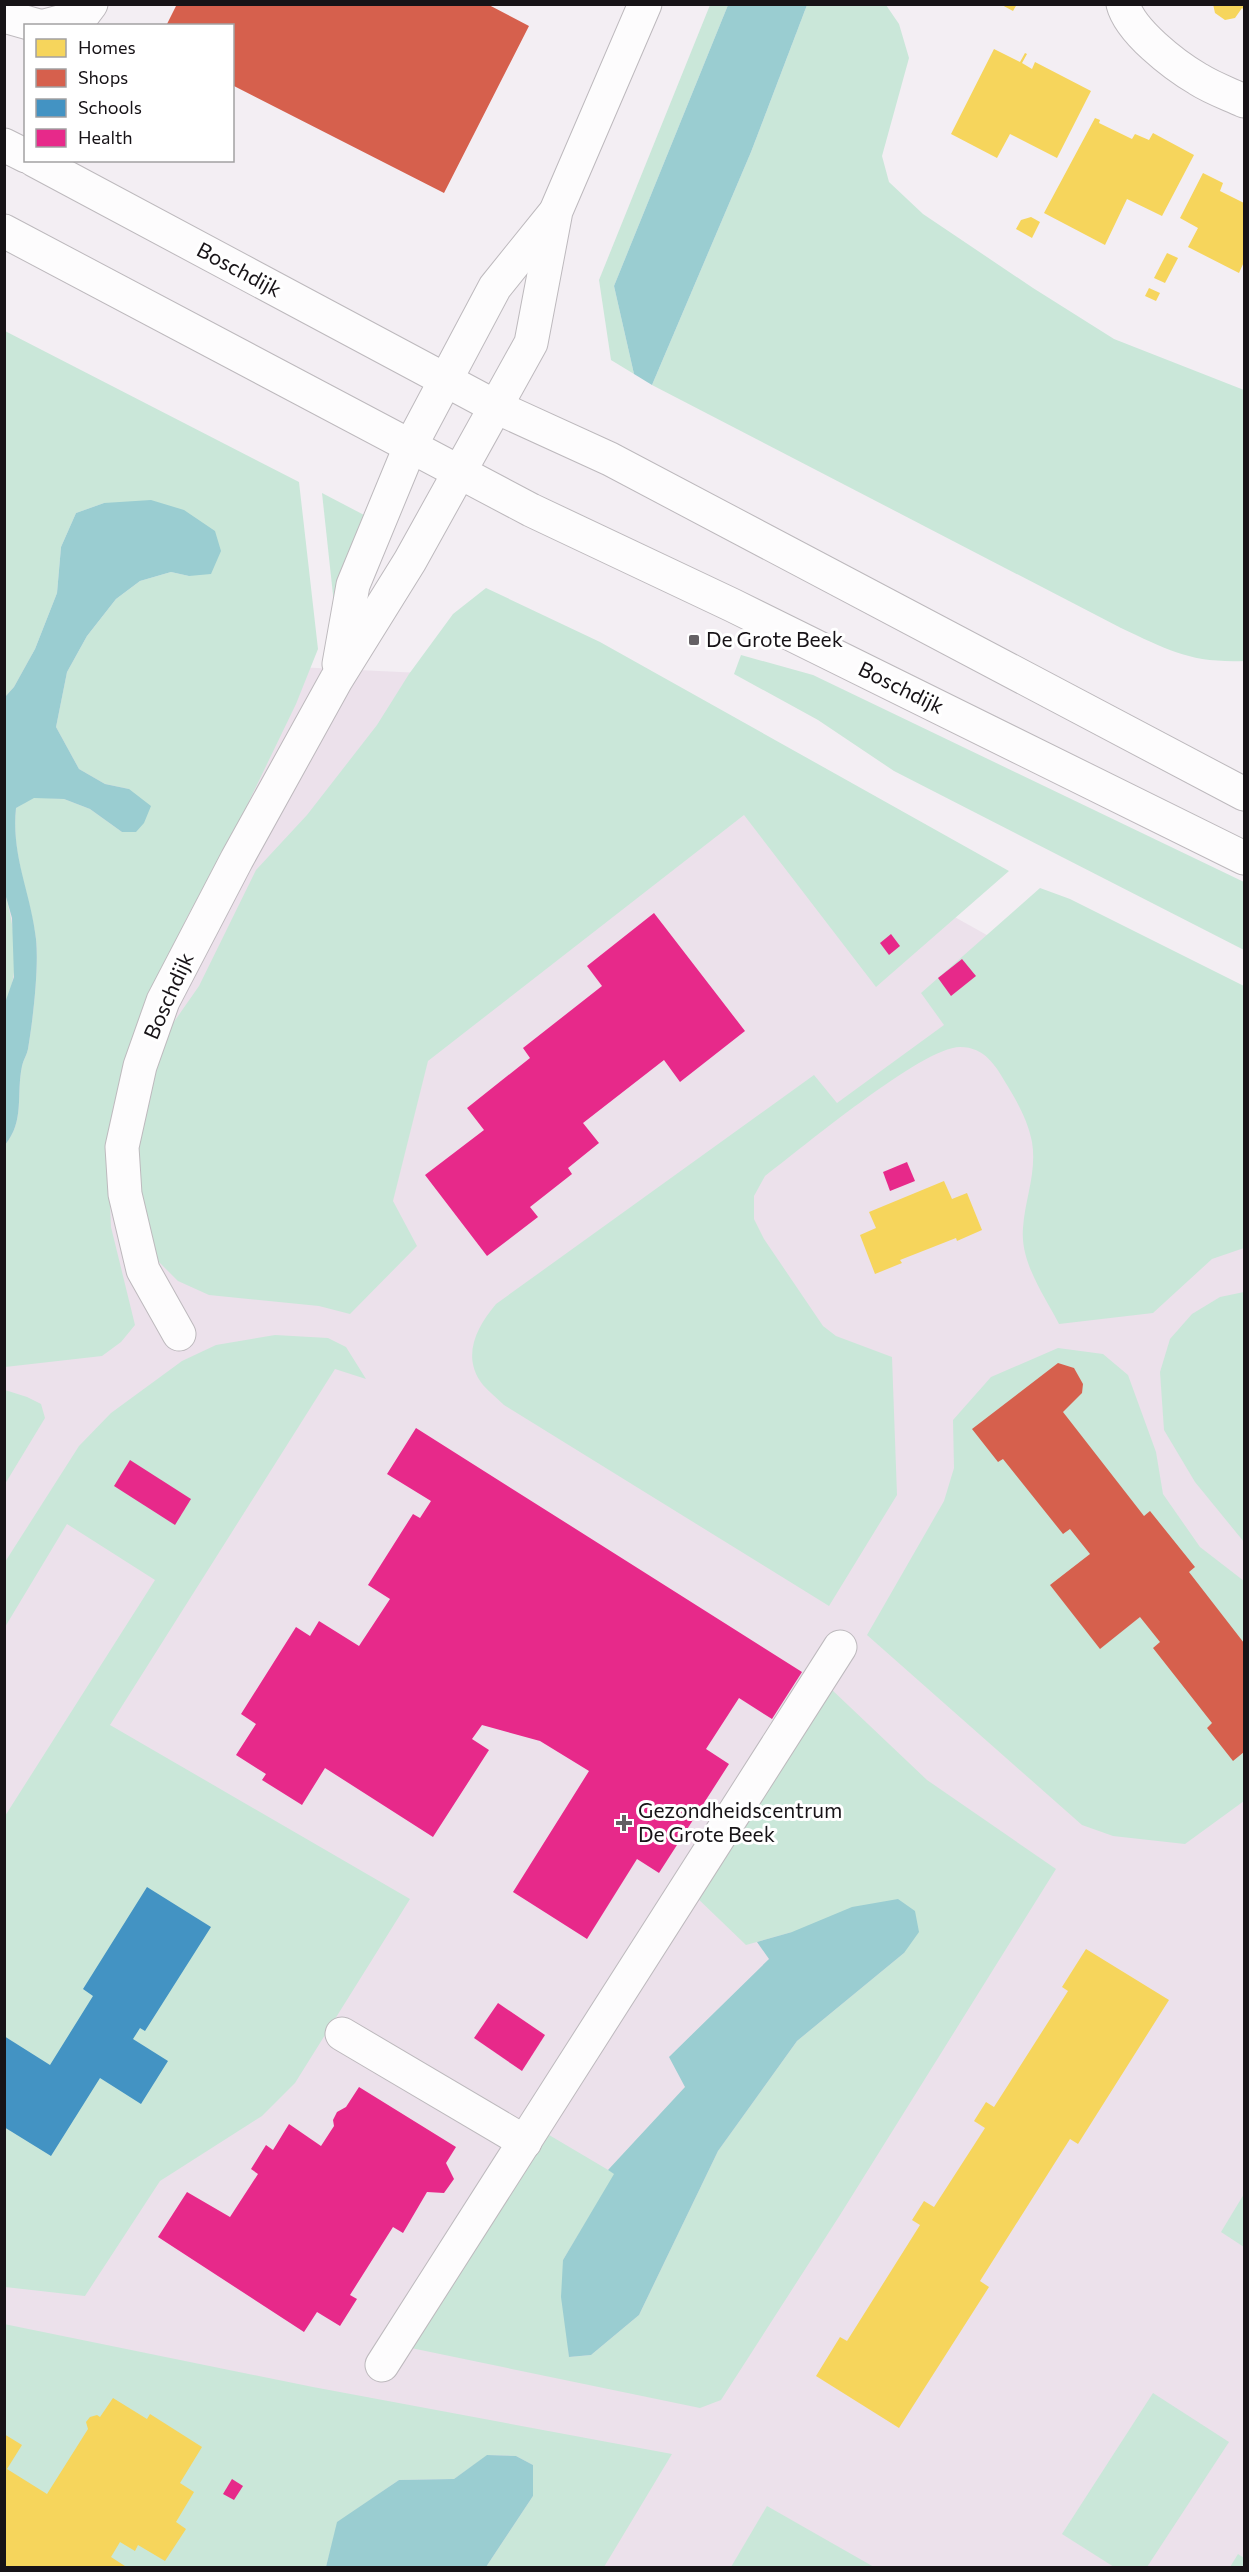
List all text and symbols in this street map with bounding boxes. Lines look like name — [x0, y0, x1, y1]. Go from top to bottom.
legend — [24, 24, 234, 162]
text: Homes — [78, 36, 136, 58]
text: Shops — [78, 66, 128, 88]
text: Schools — [78, 96, 142, 118]
text: Health — [78, 126, 133, 148]
street label: Boschdijk — [193, 236, 286, 301]
place label: De Grote Beek — [706, 626, 843, 651]
marker: De Grote Beek — [687, 633, 701, 647]
street label: Boschdijk — [855, 655, 949, 718]
street label: Boschdijk — [137, 948, 198, 1043]
place label: Gezondheidscentrum De Grote Beek — [638, 1797, 842, 1846]
marker: Gezondheidscentrum De Grote Beek — [615, 1814, 633, 1832]

